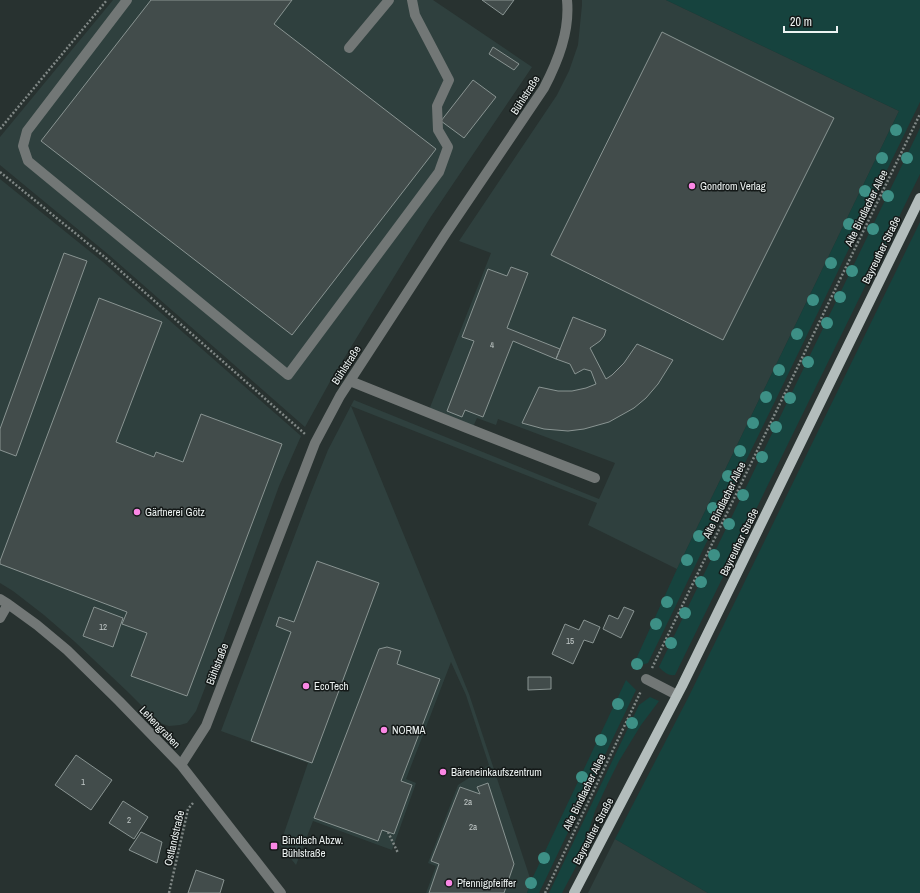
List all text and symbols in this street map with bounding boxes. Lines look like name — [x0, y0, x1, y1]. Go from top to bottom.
scale bar — [784, 8, 837, 34]
text: 20 m — [790, 14, 812, 30]
street label: Bühlstraße — [507, 73, 543, 117]
street label: Alte Bindlacher Allee — [841, 168, 891, 249]
place label: Gondrom Verlag — [700, 179, 766, 193]
marker: Gondrom Verlag — [687, 181, 697, 191]
street label: Bayreuther Straße — [859, 214, 903, 286]
house number: 4 — [490, 339, 494, 351]
street label: Bühlstraße — [328, 343, 364, 387]
street label: Alte Bindlacher Allee — [699, 460, 749, 541]
place label: Gärtnerei Götz — [145, 505, 205, 519]
street label: Bayreuther Straße — [717, 506, 761, 578]
marker: Gärtnerei Götz — [132, 507, 142, 517]
house number: 12 — [99, 621, 107, 633]
house number: 15 — [566, 635, 574, 647]
street label: Bühlstraße — [203, 641, 231, 687]
place label: EcoTech — [314, 679, 349, 693]
marker: EcoTech — [301, 681, 311, 691]
street label: Lehengraben — [136, 703, 184, 751]
place label: NORMA — [392, 723, 427, 737]
marker: NORMA — [379, 725, 389, 735]
street label: Alte Bindlacher Allee — [559, 752, 609, 833]
place label: Bäreneinkaufszentrum — [451, 765, 542, 779]
marker: Bäreneinkaufszentrum — [438, 767, 448, 777]
house number: 1 — [81, 776, 85, 788]
street label: Bayreuther Straße — [570, 795, 616, 867]
house number: 2a — [464, 796, 472, 808]
street label: Ostlandstraße — [161, 809, 187, 867]
house number: 2 — [127, 814, 131, 826]
house number: 2a — [469, 821, 477, 833]
place label: Bindlach Abzw. Bühlstraße — [282, 833, 343, 860]
marker: Bindlach Abzw. Bühlstraße — [269, 841, 279, 851]
place label: Pfennigpfeiffer — [457, 876, 516, 890]
marker: Pfennigpfeiffer — [444, 878, 454, 888]

